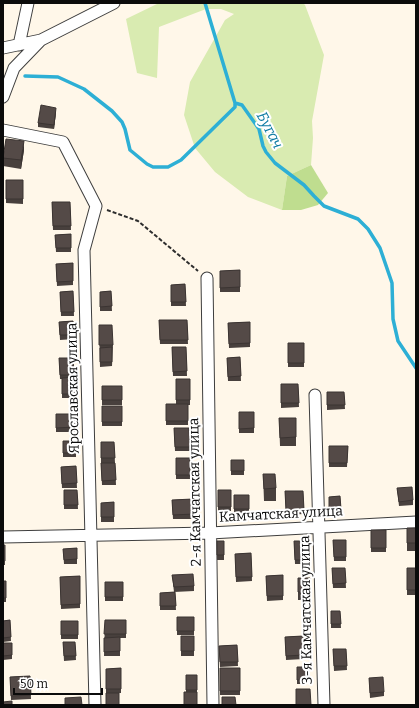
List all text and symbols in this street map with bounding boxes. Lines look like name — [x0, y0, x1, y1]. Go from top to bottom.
water label: Бугач — [253, 108, 287, 152]
street label: Ярославская улица — [63, 322, 83, 454]
street label: 2-я Камчатская улица — [185, 417, 205, 566]
street label: Камчатская улица — [219, 502, 344, 526]
street label: 3-я Камчатская улица — [296, 535, 316, 685]
scale bar — [14, 670, 102, 696]
text: 50 m — [20, 677, 49, 691]

